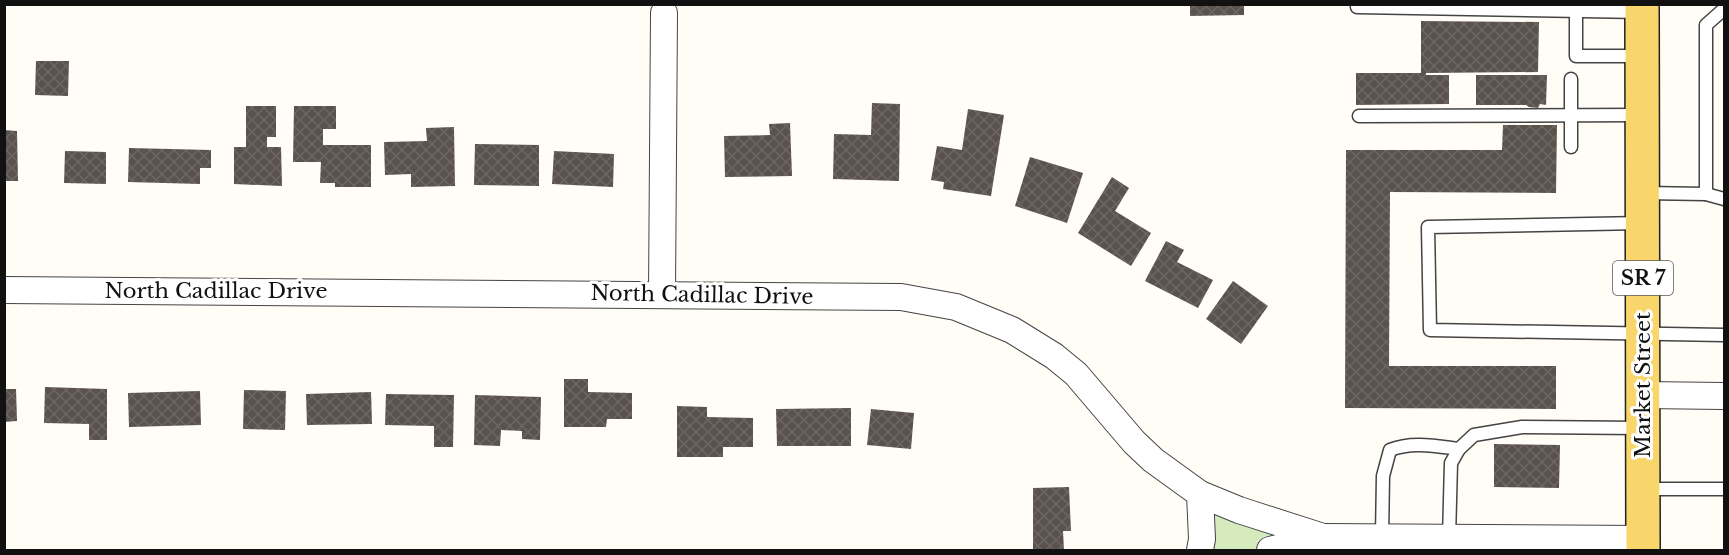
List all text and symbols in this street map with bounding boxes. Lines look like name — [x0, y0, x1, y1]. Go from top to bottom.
road number: SR 7 — [1613, 261, 1673, 295]
street label: North Cadillac Drive — [105, 278, 327, 304]
street label: North Cadillac Drive — [590, 280, 814, 310]
street label: Market Street — [1630, 312, 1656, 458]

